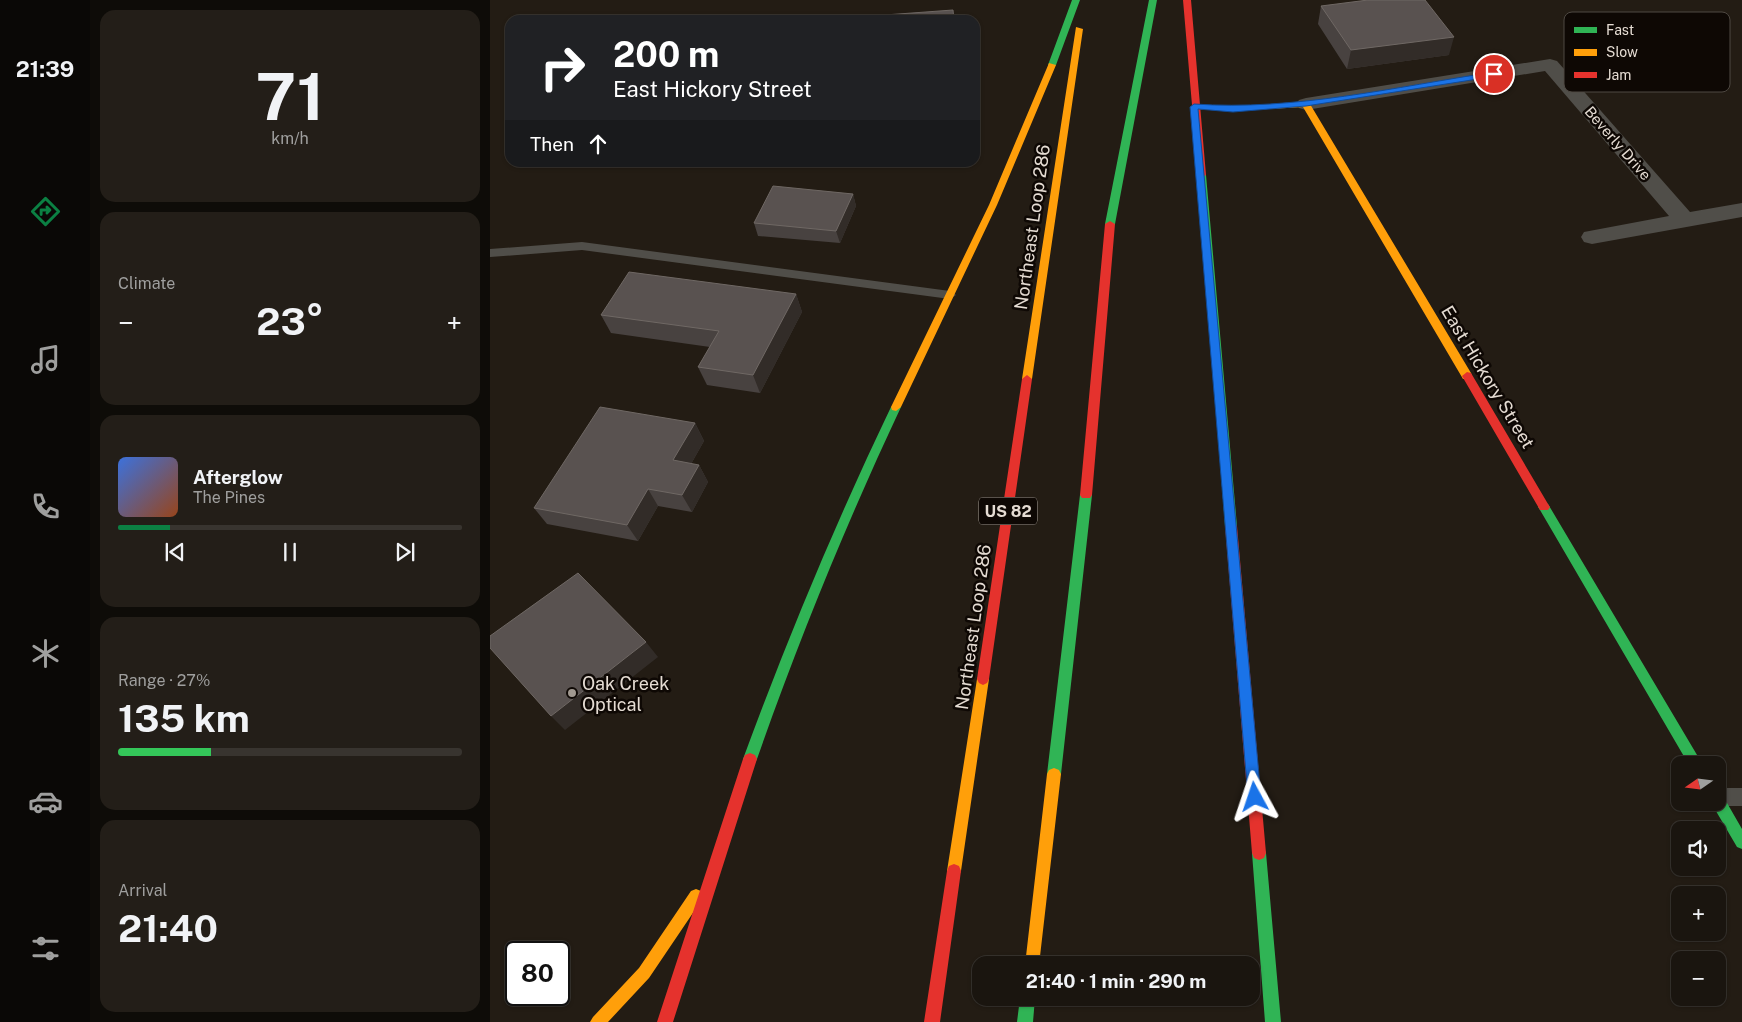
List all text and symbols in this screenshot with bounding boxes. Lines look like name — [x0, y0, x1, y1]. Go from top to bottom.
legend — [1564, 12, 1730, 92]
text: Fast — [1606, 22, 1634, 38]
text: 200 m — [613, 34, 719, 75]
icon: right — [530, 35, 595, 100]
text: Slow — [1606, 44, 1638, 60]
pin — [1473, 53, 1515, 95]
text: 21:39 — [16, 56, 74, 82]
text: 71 — [255, 58, 325, 135]
icon: arrive — [1480, 60, 1508, 88]
text: Jam — [1606, 67, 1631, 83]
text: East Hickory Street — [613, 76, 812, 102]
street label: Beverly Drive — [1581, 103, 1655, 183]
text: km/h — [271, 129, 309, 148]
icon: ahead — [584, 130, 612, 158]
text: Then — [530, 133, 574, 155]
street label: Northeast Loop 286 — [1010, 143, 1054, 311]
icon: directions — [28, 194, 63, 229]
text: Climate — [118, 274, 175, 293]
text: 23° — [256, 299, 324, 344]
street label: East Hickory Street — [1437, 302, 1539, 452]
text: − — [118, 306, 134, 339]
text: + — [446, 306, 462, 339]
icon: music — [28, 342, 63, 377]
text: Afterglow — [193, 466, 283, 488]
text: The Pines — [193, 488, 265, 507]
icon: phone — [28, 489, 63, 524]
road number: US 82 — [979, 498, 1037, 524]
icon: previous — [161, 538, 189, 566]
icon: pause — [276, 538, 304, 566]
icon: next — [391, 538, 419, 566]
street label: Northeast Loop 286 — [951, 543, 995, 711]
icon: climate — [28, 636, 63, 671]
text: Range · 27% — [118, 671, 210, 690]
place label: Oak Creek Optical — [582, 673, 669, 715]
marker: Oak Creek Optical — [566, 687, 578, 699]
text: 135 km — [118, 696, 250, 741]
north arrow — [1671, 756, 1726, 811]
map controls — [1671, 756, 1726, 1006]
position arrow — [1228, 770, 1280, 822]
icon: car — [28, 784, 63, 819]
button: sound — [1671, 821, 1726, 876]
text: Arrival — [118, 881, 167, 900]
button: + — [1671, 886, 1726, 941]
text: 21:40 — [118, 906, 218, 951]
icon: filters — [28, 931, 63, 966]
speed limit sign: 80 — [505, 941, 570, 1006]
button: − — [1671, 951, 1726, 1006]
text: 21:40 · 1 min · 290 m — [1026, 970, 1206, 992]

